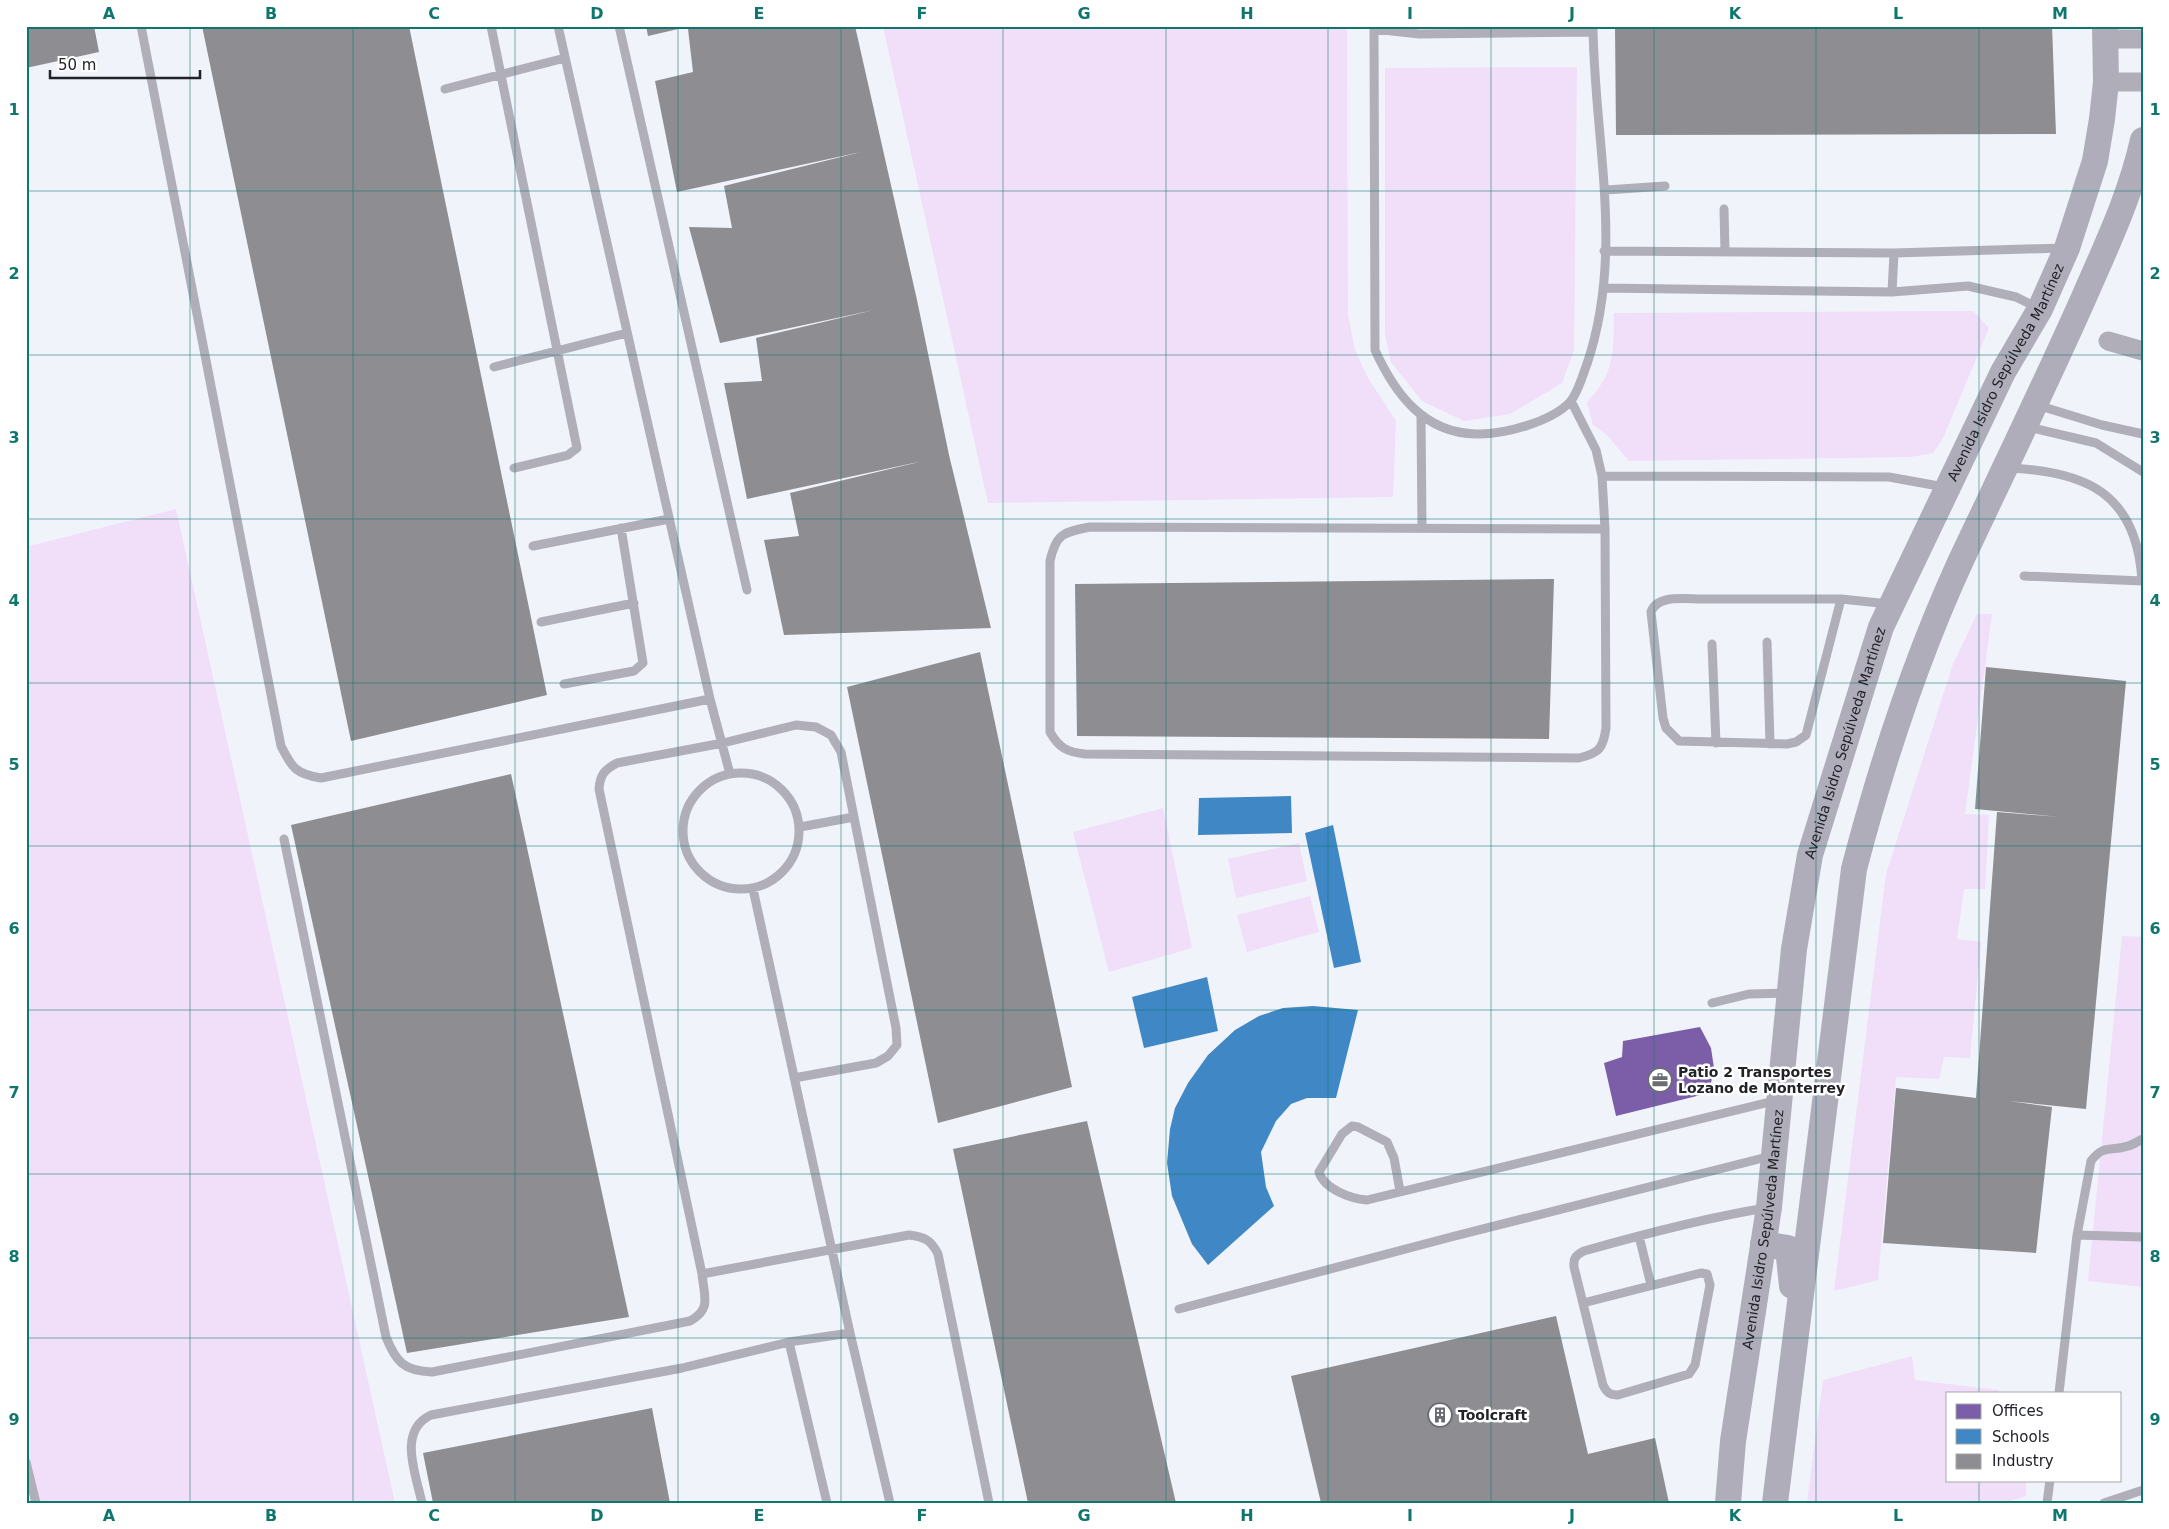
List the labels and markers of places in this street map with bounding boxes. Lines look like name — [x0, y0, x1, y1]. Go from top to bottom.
place label: Patio 2 Transportes Lozano de Monterrey — [1678, 1064, 1845, 1096]
office icon: Patio 2 Transportes Lozano de Monterrey — [1647, 1067, 1673, 1093]
building icon: Toolcraft — [1427, 1402, 1453, 1428]
place label: Toolcraft — [1458, 1407, 1527, 1423]

